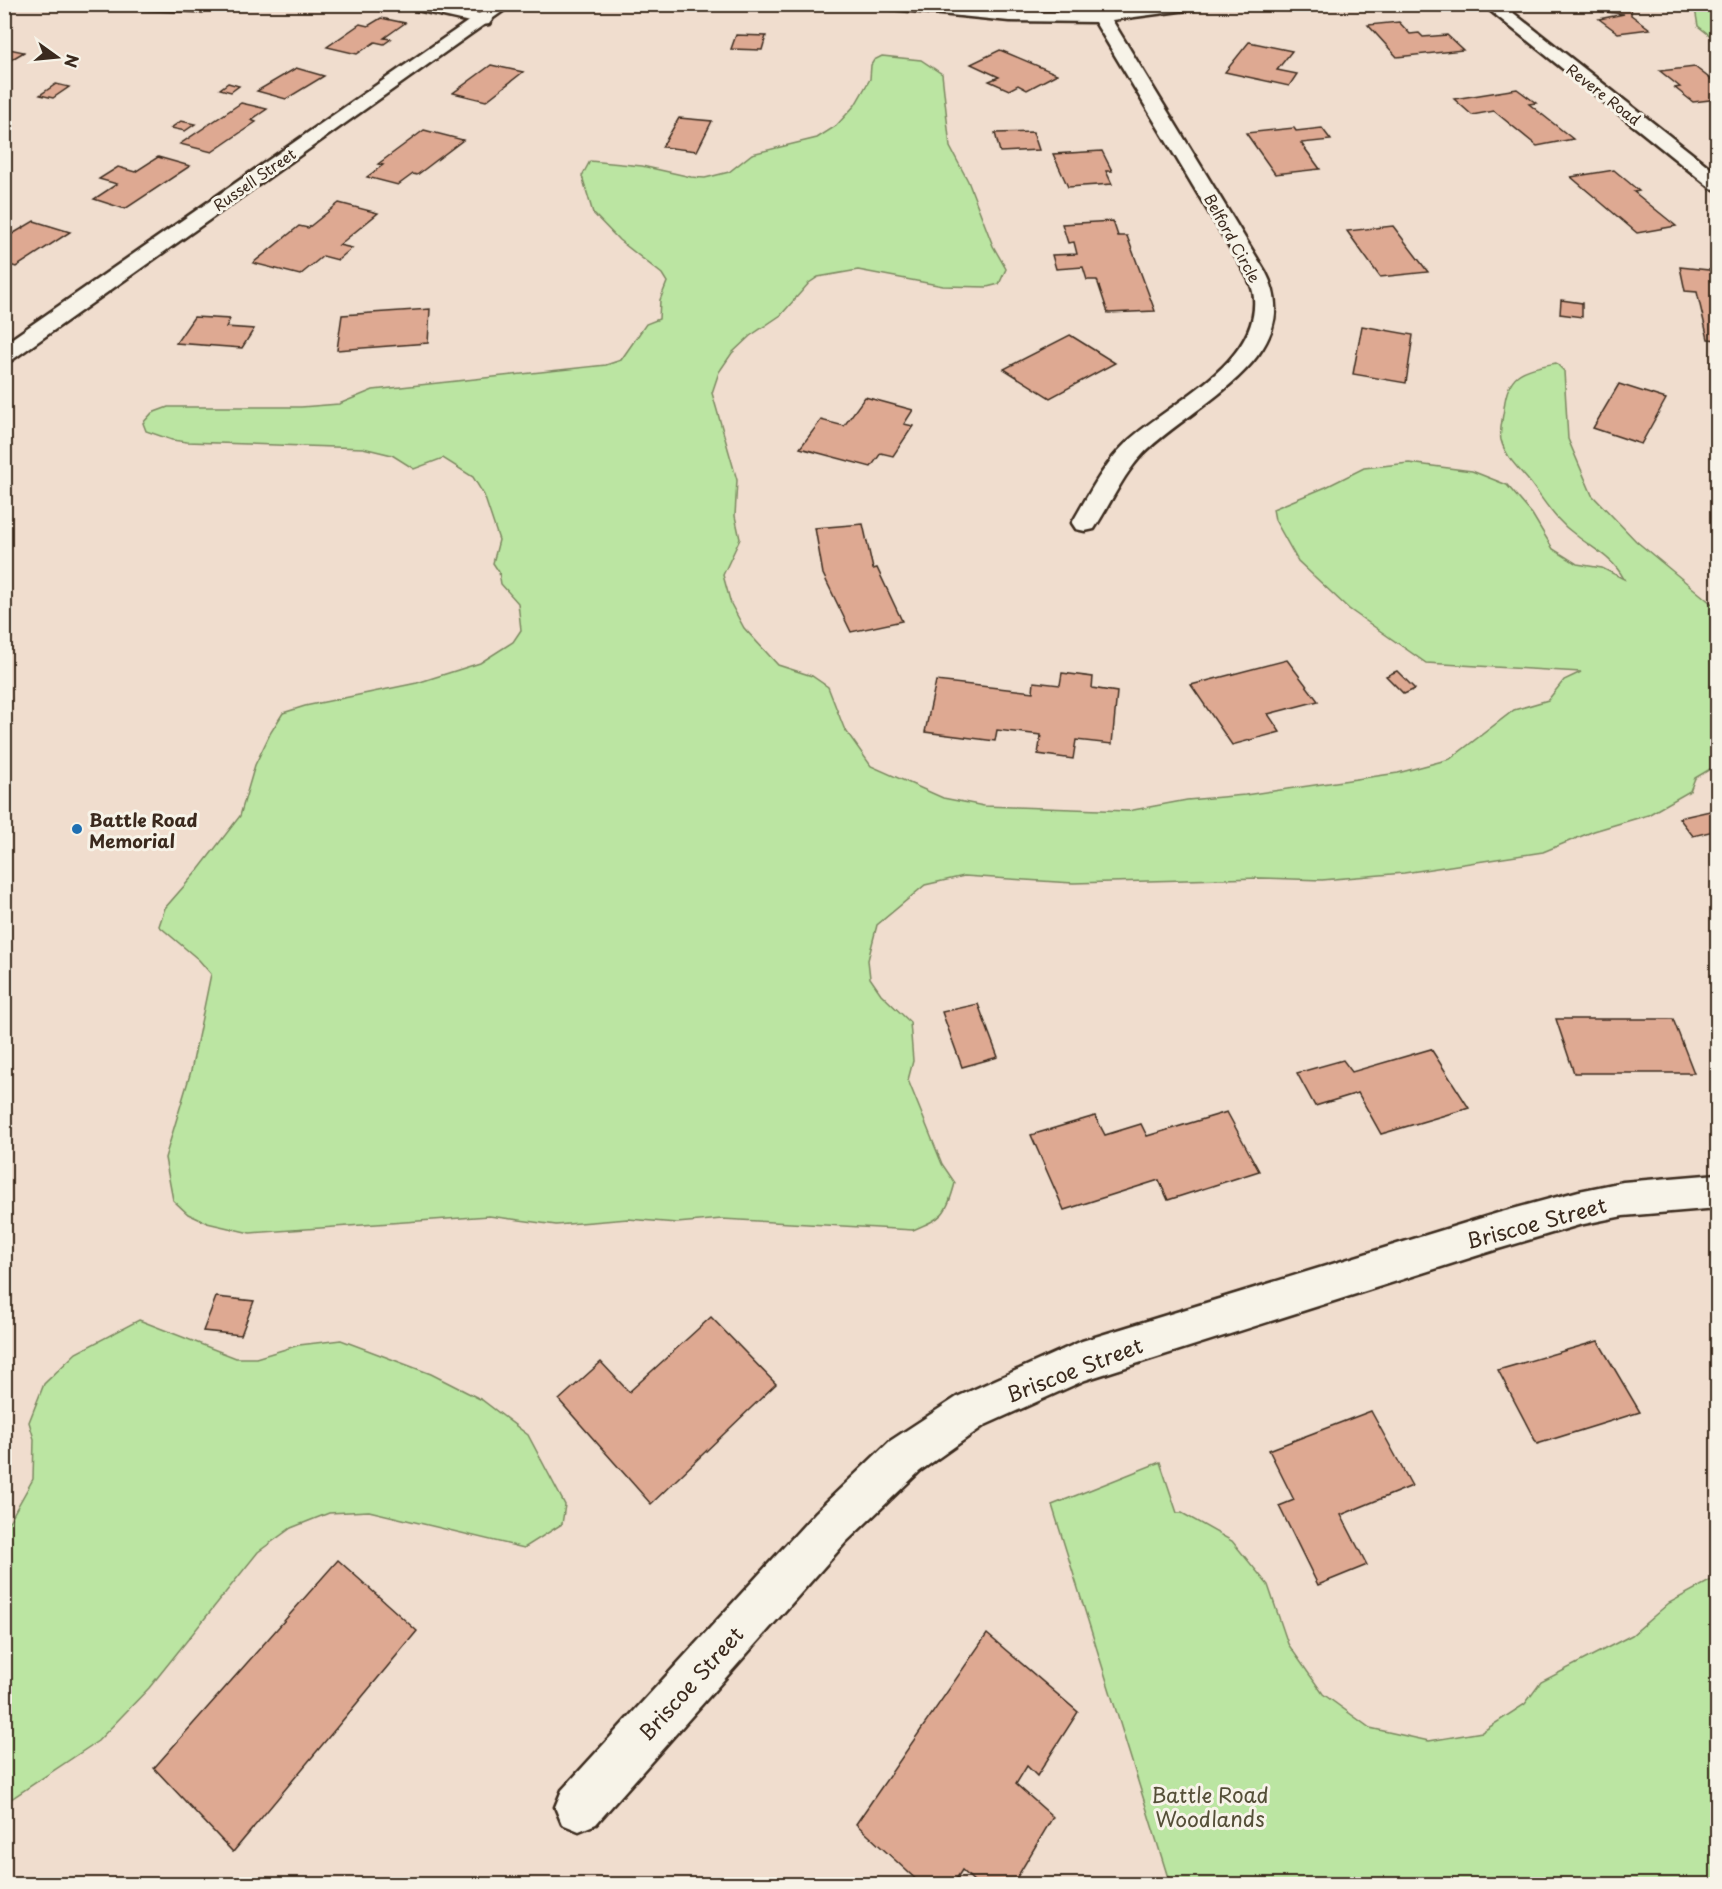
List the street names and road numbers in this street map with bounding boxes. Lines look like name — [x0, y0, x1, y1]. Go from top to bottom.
street label: Revere Road — [1562, 58, 1646, 130]
street label: Russell Street — [208, 142, 300, 216]
street label: Belford Circle — [1199, 189, 1267, 287]
street label: Briscoe Street — [1462, 1188, 1610, 1256]
street label: Briscoe Street — [1001, 1328, 1147, 1410]
street label: Briscoe Street — [630, 1619, 750, 1747]

